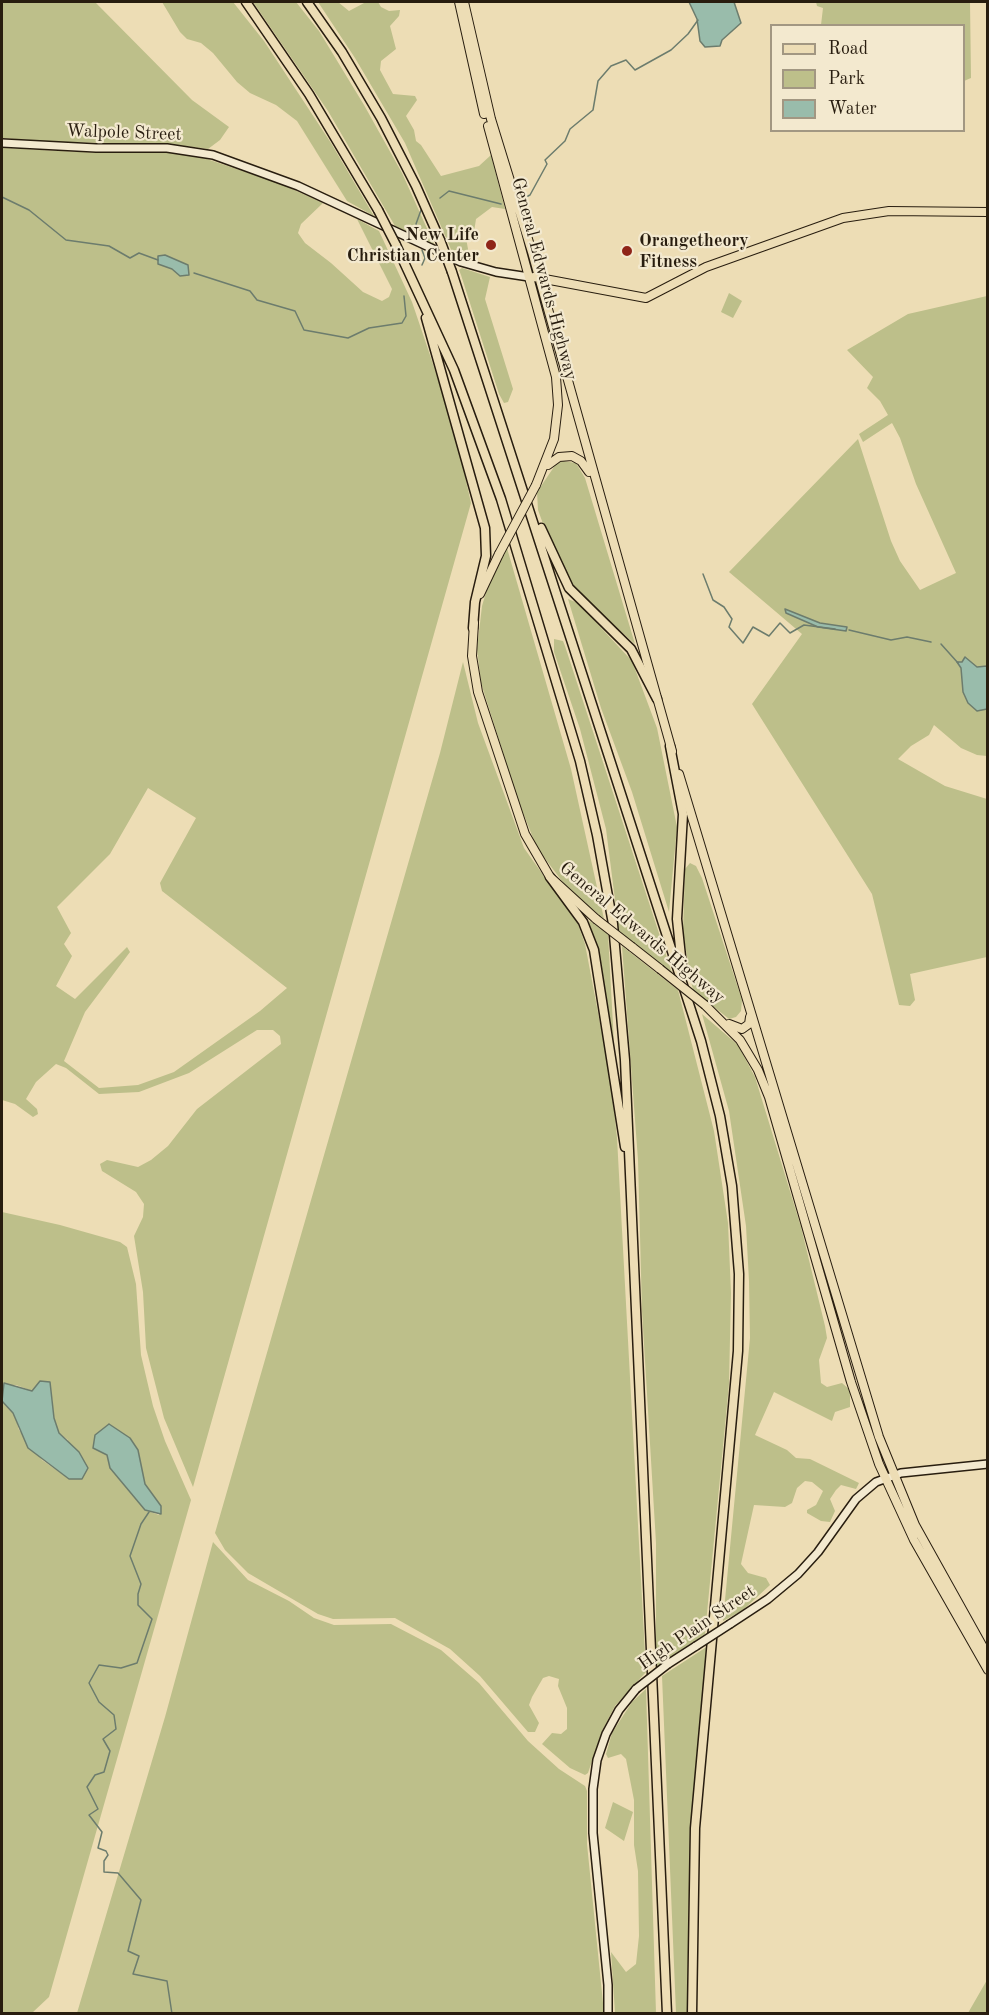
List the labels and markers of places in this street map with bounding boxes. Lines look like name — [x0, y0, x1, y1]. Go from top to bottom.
place label: New Life Christian Center — [347, 224, 479, 266]
place label: Orangetheory Fitness — [639, 230, 749, 272]
marker: New Life Christian Center — [484, 238, 498, 252]
marker: Orangetheory Fitness — [620, 244, 634, 258]

